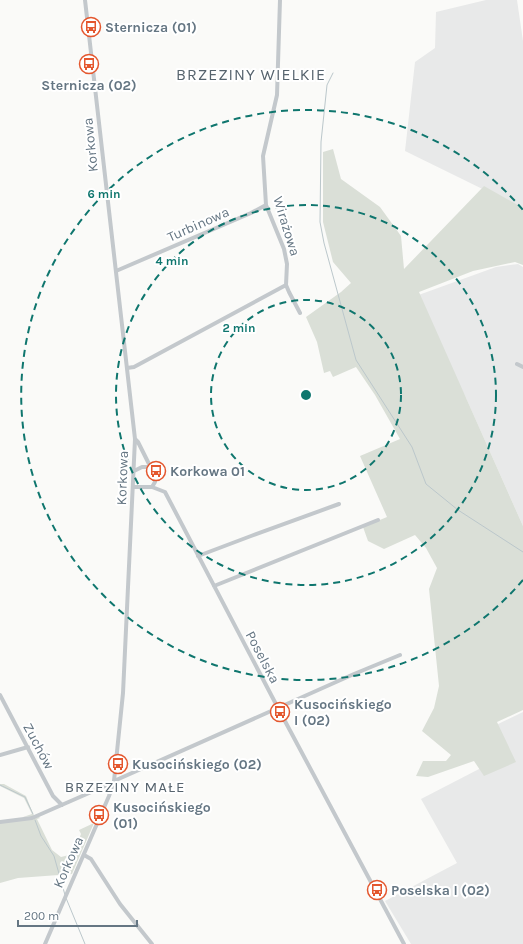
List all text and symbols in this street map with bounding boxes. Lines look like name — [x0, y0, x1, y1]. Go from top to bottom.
bus stop icon: Sternicza (01) — [80, 16, 102, 38]
place label: Sternicza (01) — [105, 19, 197, 36]
bus stop icon: Sternicza (02) — [78, 53, 100, 75]
district label: BRZEZINY WIELKIE — [176, 65, 326, 84]
place label: Sternicza (02) — [41, 77, 137, 94]
street label: Korkowa — [79, 117, 102, 173]
text: 6 min — [87, 187, 121, 201]
street label: Wirażowa — [269, 194, 304, 258]
street label: Turbinowa — [165, 203, 232, 246]
text: 4 min — [156, 254, 188, 268]
text: 2 min — [222, 321, 256, 335]
centre of rings — [299, 388, 313, 402]
street label: Korkowa — [113, 450, 132, 506]
bus stop icon: Korkowa 01 — [145, 460, 167, 482]
place label: Korkowa 01 — [170, 463, 245, 480]
street label: Poselska — [242, 628, 283, 686]
place label: Kusocińskiego I (02) — [294, 696, 392, 729]
bus stop icon: Kusocińskiego I (02) — [269, 701, 291, 723]
street label: Zuchów — [19, 720, 58, 772]
bus stop icon: Kusocińskiego (02) — [107, 753, 129, 775]
place label: Kusocińskiego (02) — [132, 756, 262, 773]
district label: BRZEZINY MAŁE — [65, 778, 185, 796]
place label: Kusocińskiego (01) — [113, 799, 211, 832]
bus stop icon: Kusocińskiego (01) — [88, 804, 110, 826]
street label: Korkowa — [50, 834, 87, 891]
bus stop icon: Poselska I (02) — [366, 879, 388, 901]
place label: Poselska I (02) — [391, 882, 490, 899]
scale bar — [18, 902, 137, 928]
text: 200 m — [24, 909, 59, 923]

